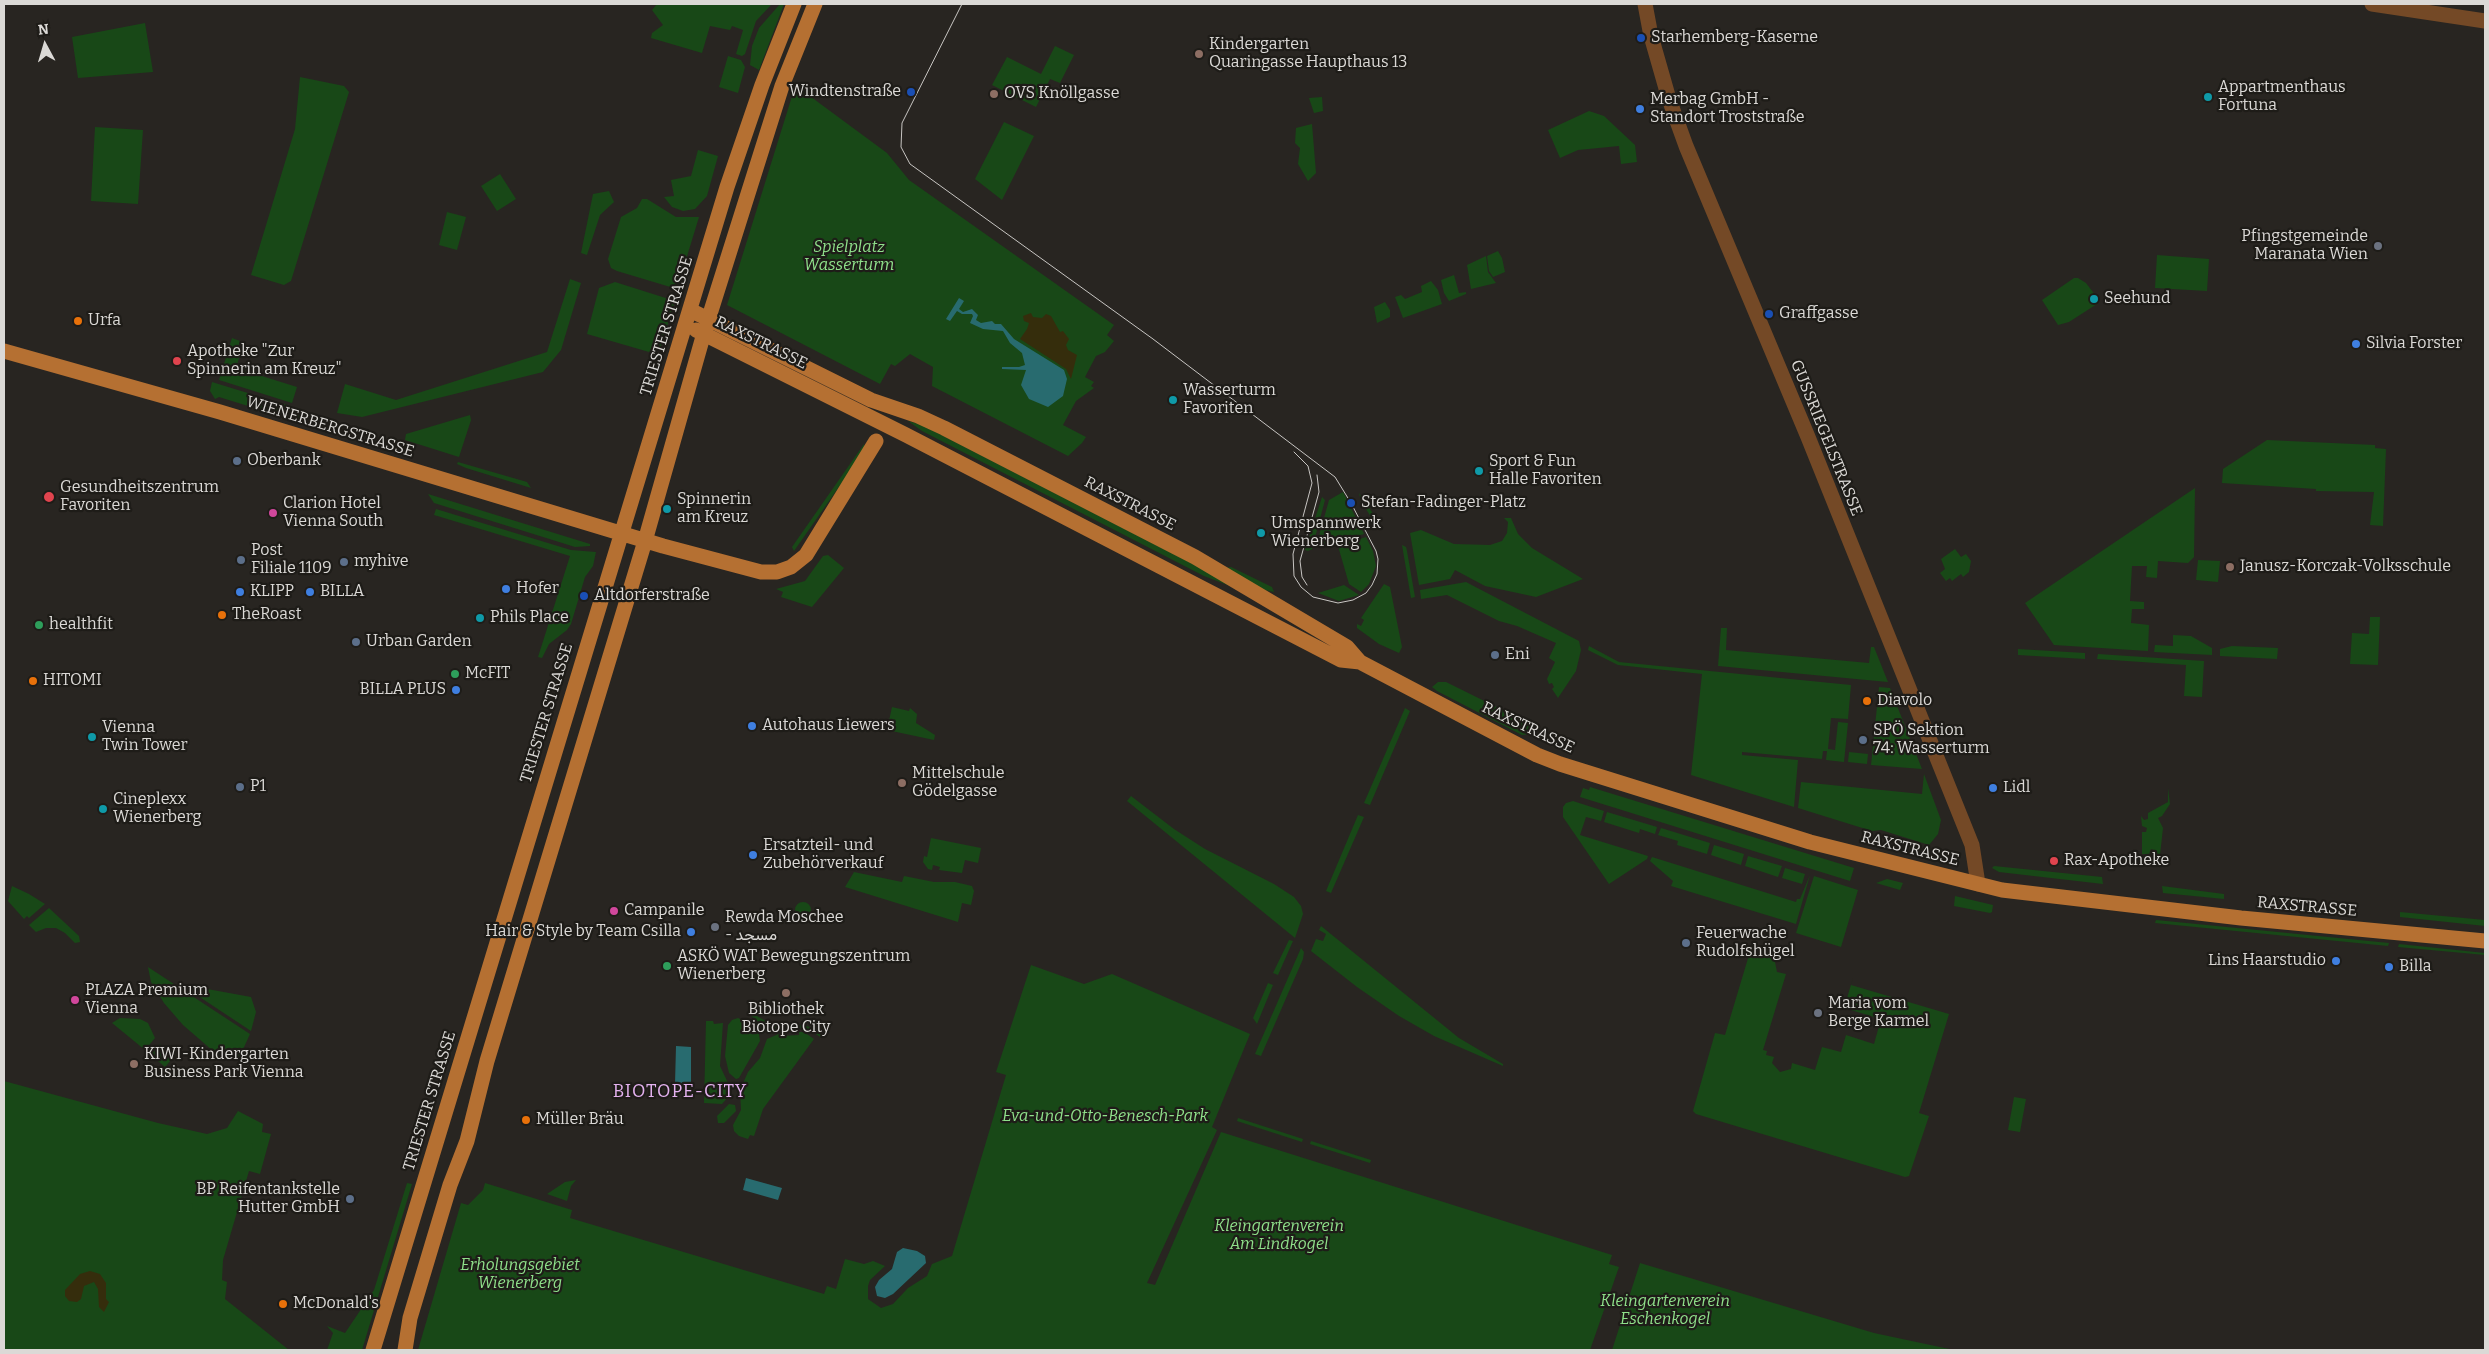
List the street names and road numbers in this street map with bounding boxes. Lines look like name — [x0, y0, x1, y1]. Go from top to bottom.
street label: TRIESTER STRASSE — [637, 254, 697, 398]
street label: RAXSTRASSE — [712, 312, 810, 374]
street label: GUSSRIEGELSTRASSE — [1786, 357, 1866, 519]
street label: WIENERBERGSTRASSE — [244, 392, 416, 462]
street label: RAXSTRASSE — [1081, 473, 1179, 535]
street label: TRIESTER STRASSE — [517, 641, 577, 785]
street label: RAXSTRASSE — [1478, 698, 1578, 758]
street label: RAXSTRASSE — [1859, 828, 1961, 870]
street label: RAXSTRASSE — [2256, 893, 2358, 921]
street label: TRIESTER STRASSE — [400, 1029, 460, 1173]

